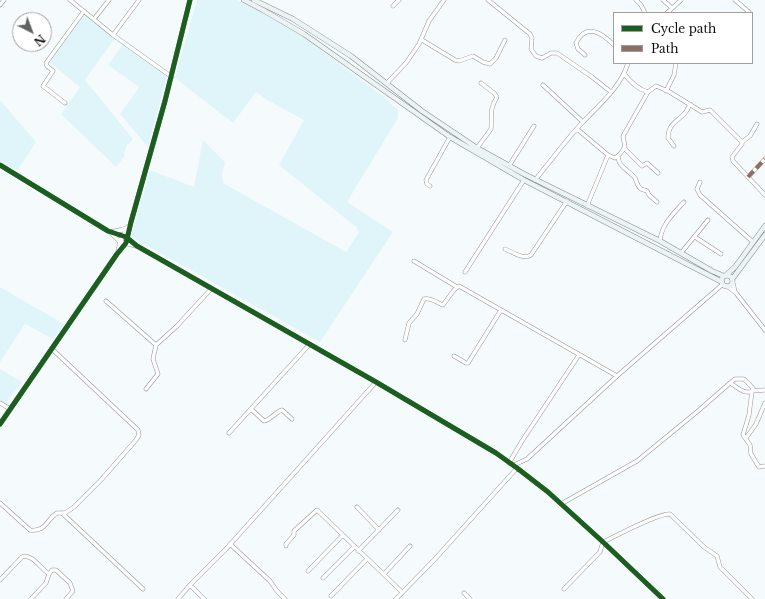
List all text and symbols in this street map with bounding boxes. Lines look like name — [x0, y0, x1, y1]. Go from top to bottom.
north arrow — [12, 12, 52, 52]
legend — [613, 12, 753, 64]
text: Cycle path — [651, 21, 716, 36]
text: N — [31, 32, 48, 49]
text: Path — [651, 41, 679, 56]

